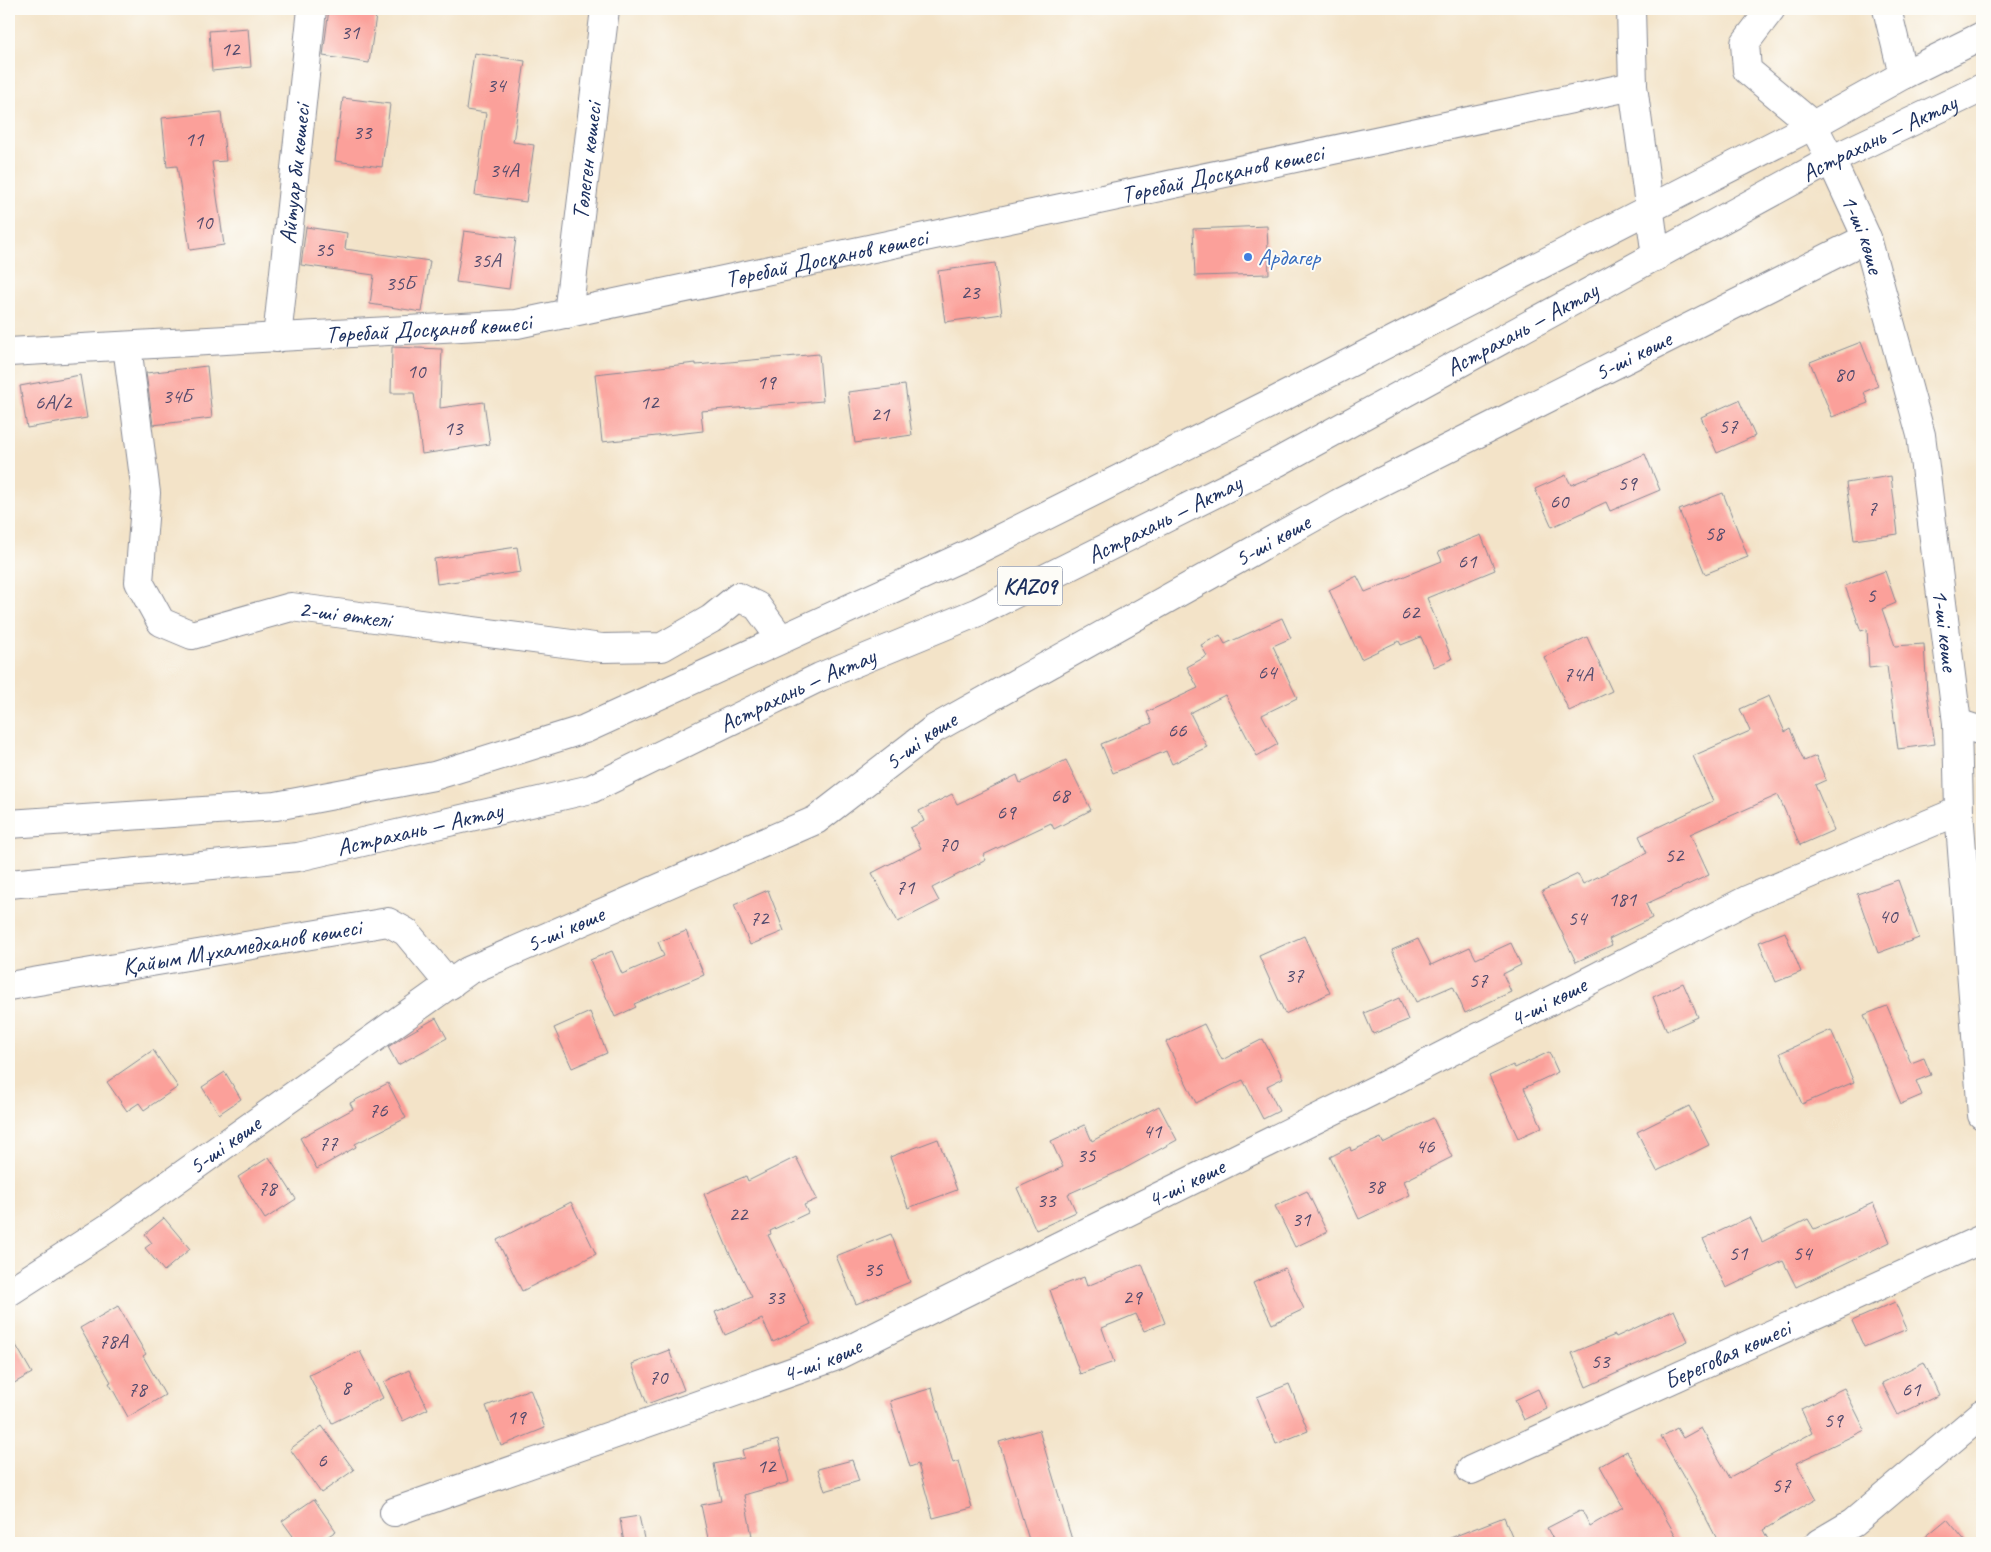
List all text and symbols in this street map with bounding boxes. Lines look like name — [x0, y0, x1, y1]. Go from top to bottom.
house number: 31 — [341, 19, 361, 45]
house number: 12 — [221, 36, 241, 62]
house number: 34 — [487, 72, 508, 98]
street label: Астрахань — Актау — [1796, 87, 1963, 188]
street label: Төлеген көшесі — [565, 98, 609, 221]
street label: Айтуар би көшесі — [272, 100, 317, 245]
house number: 33 — [353, 119, 373, 145]
house number: 11 — [185, 126, 205, 152]
street label: Төребай Досқанов көшесі — [1118, 137, 1329, 210]
house number: 34А — [489, 157, 520, 183]
street label: 1-ші көше — [1834, 190, 1892, 279]
house number: 10 — [194, 209, 214, 235]
street label: Төребай Досқанов көшесі — [722, 221, 933, 294]
house number: 35 — [315, 236, 335, 262]
place label: Ардагер — [1258, 242, 1321, 272]
house number: 35А — [471, 247, 502, 273]
marker: Ардагер — [1242, 251, 1254, 263]
house number: 35Б — [385, 270, 418, 296]
street label: Астрахань — Актау — [1440, 274, 1605, 383]
house number: 23 — [961, 279, 981, 305]
street label: Төребай Досқанов көшесі — [325, 306, 536, 350]
street label: 5-шi көше — [1589, 323, 1678, 387]
house number: 10 — [407, 358, 427, 384]
house number: 80 — [1835, 361, 1855, 387]
house number: 19 — [757, 369, 777, 395]
house number: 34Б — [162, 383, 195, 409]
house number: 6А/2 — [35, 389, 73, 415]
house number: 12 — [640, 389, 660, 415]
house number: 21 — [871, 401, 891, 427]
house number: 57 — [1719, 413, 1739, 439]
house number: 13 — [444, 415, 464, 441]
street label: Астрахань — Актау — [1082, 467, 1248, 570]
house number: 59 — [1618, 470, 1638, 496]
house number: 60 — [1550, 488, 1570, 514]
house number: 7 — [1867, 495, 1878, 521]
street label: 5-шi көше — [1229, 506, 1318, 573]
house number: 58 — [1705, 520, 1726, 546]
house number: 61 — [1458, 548, 1478, 574]
road number: KAZ09 — [998, 566, 1062, 606]
house number: 5 — [1866, 582, 1877, 608]
street label: 1-ші көше — [1925, 587, 1966, 675]
street label: 2-ші өткелі — [297, 593, 395, 635]
house number: 62 — [1401, 599, 1421, 625]
street label: Астрахань — Актау — [714, 640, 882, 739]
house number: 64 — [1258, 659, 1279, 685]
house number: 74А — [1563, 661, 1594, 687]
street label: 5-шi көше — [878, 703, 964, 777]
house number: 66 — [1168, 717, 1187, 743]
house number: 68 — [1051, 782, 1072, 808]
street label: Астрахань — Актау — [334, 795, 507, 863]
house number: 69 — [997, 799, 1017, 825]
house number: 70 — [939, 831, 959, 857]
house number: 52 — [1665, 842, 1685, 868]
house number: 71 — [896, 874, 916, 900]
house number: 181 — [1608, 886, 1638, 912]
street label: 5-шi көше — [521, 898, 611, 959]
house number: 40 — [1879, 903, 1899, 929]
house number: 72 — [750, 905, 770, 931]
house number: 54 — [1568, 905, 1589, 931]
street label: Қайым Мұхамедханов көшесi — [120, 911, 366, 982]
house number: 37 — [1285, 962, 1305, 988]
house number: 57 — [1469, 967, 1489, 993]
street label: 4-шi көше — [1504, 969, 1593, 1034]
house number: 76 — [369, 1097, 388, 1123]
street label: 5-шi көше — [182, 1107, 269, 1181]
house number: 41 — [1143, 1118, 1163, 1144]
house number: 77 — [319, 1130, 339, 1156]
house number: 46 — [1416, 1133, 1435, 1159]
house number: 35 — [1077, 1142, 1097, 1168]
street label: 4-шi көше — [1142, 1151, 1231, 1215]
house number: 38 — [1366, 1173, 1387, 1199]
house number: 78 — [258, 1175, 279, 1201]
house number: 33 — [1037, 1187, 1057, 1213]
house number: 22 — [729, 1201, 749, 1227]
house number: 31 — [1292, 1206, 1312, 1232]
house number: 51 — [1729, 1240, 1749, 1266]
house number: 54 — [1793, 1240, 1814, 1266]
house number: 35 — [864, 1256, 884, 1282]
house number: 33 — [766, 1284, 786, 1310]
house number: 29 — [1123, 1284, 1143, 1310]
street label: Береговая көшесі — [1659, 1312, 1797, 1396]
house number: 78А — [98, 1328, 129, 1354]
street label: 4-шi көше — [778, 1330, 868, 1389]
house number: 53 — [1591, 1348, 1611, 1374]
house number: 70 — [649, 1364, 669, 1390]
house number: 8 — [341, 1374, 353, 1400]
house number: 78 — [128, 1376, 149, 1402]
house number: 61 — [1902, 1376, 1922, 1402]
house number: 19 — [507, 1404, 527, 1430]
house number: 59 — [1824, 1407, 1844, 1433]
house number: 6 — [317, 1447, 327, 1473]
house number: 12 — [757, 1453, 777, 1479]
house number: 57 — [1772, 1472, 1792, 1498]

